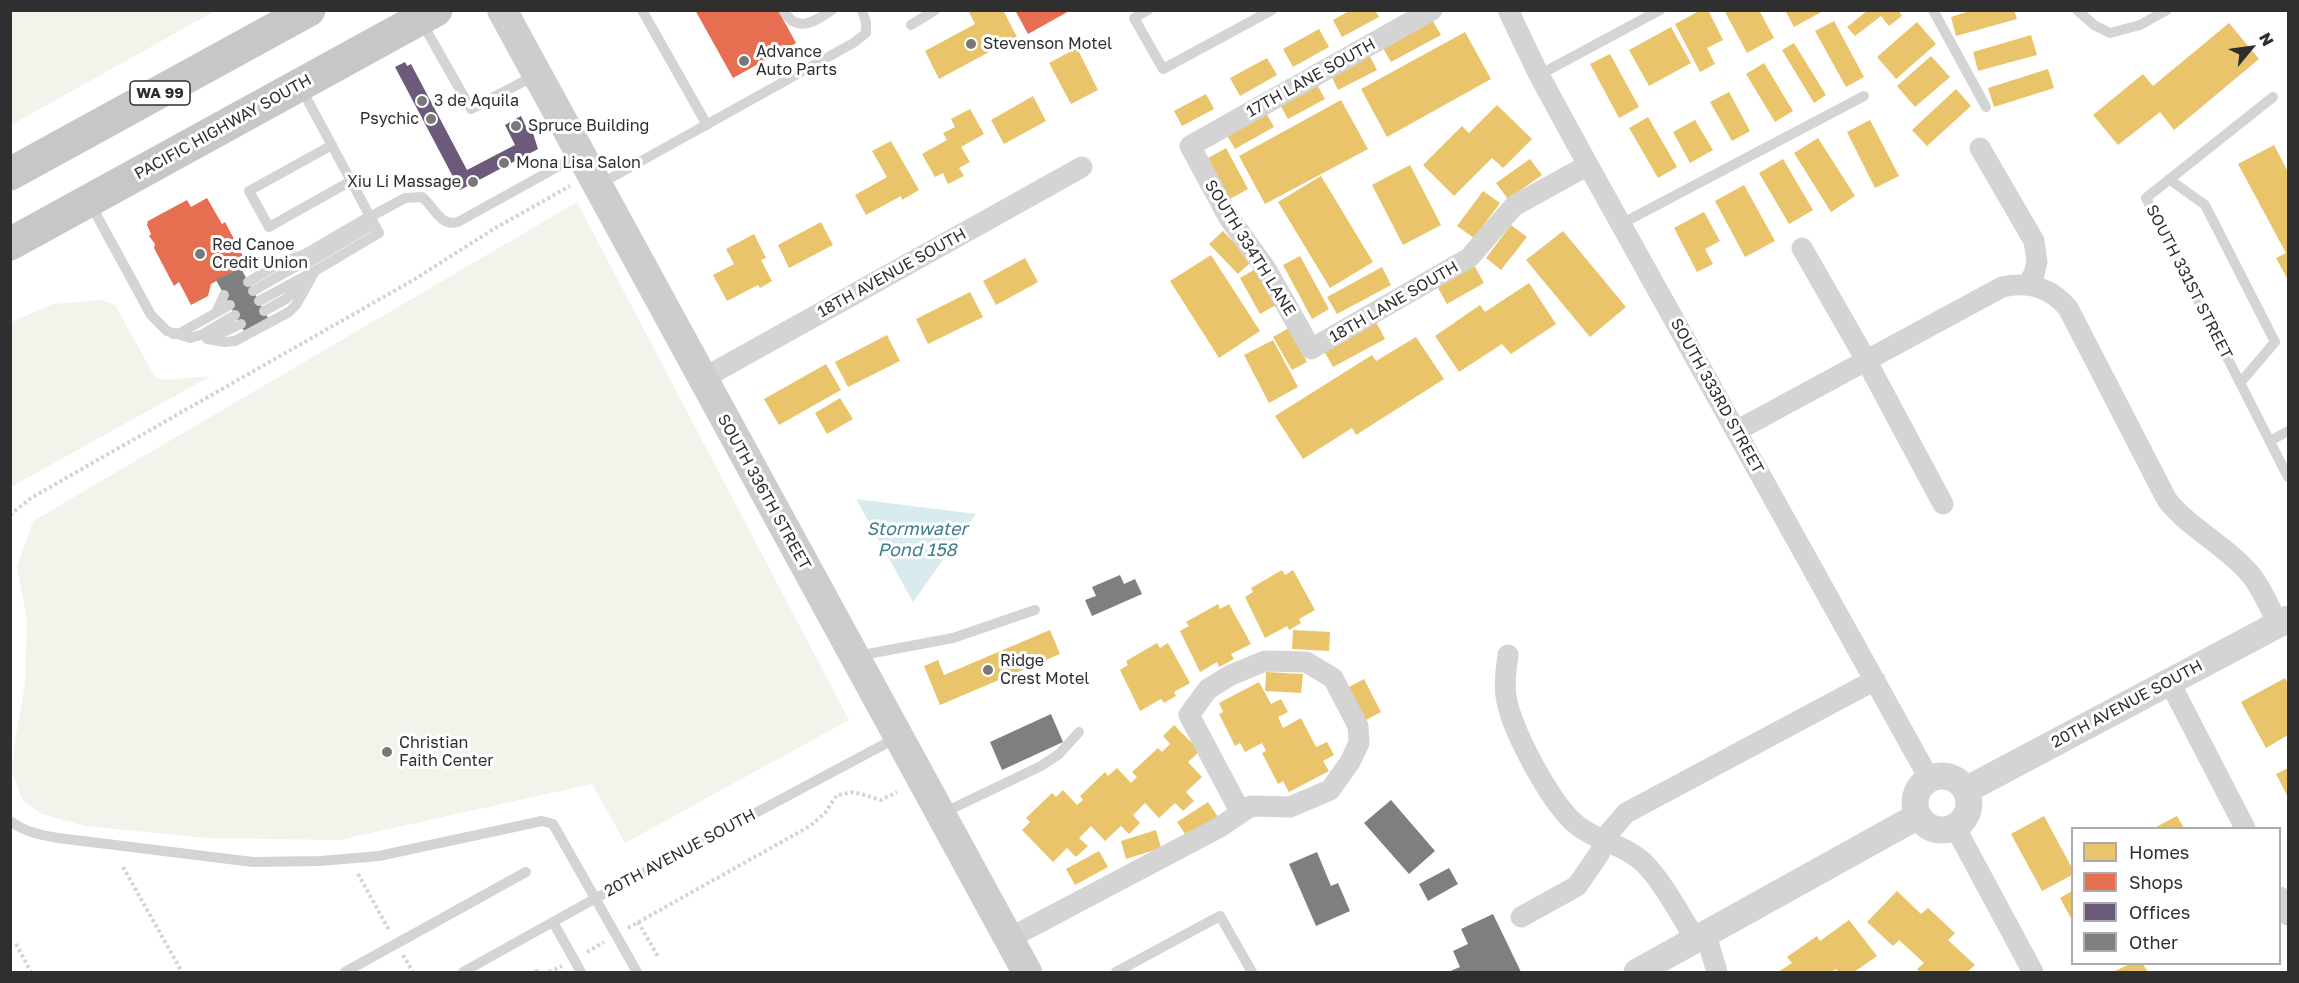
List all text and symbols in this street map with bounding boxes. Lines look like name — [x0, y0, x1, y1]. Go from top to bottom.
north arrow — [2221, 18, 2281, 78]
text: N — [2255, 29, 2278, 49]
place label: Stevenson Motel — [983, 34, 1112, 54]
street label: 17TH LANE SOUTH — [1243, 35, 1379, 121]
marker: Stevenson Motel — [964, 37, 978, 51]
place label: Advance Auto Parts — [756, 42, 837, 80]
marker: Advance Auto Parts — [737, 54, 751, 68]
street label: PACIFIC HIGHWAY SOUTH — [131, 70, 315, 184]
road number: WA 99 — [130, 81, 190, 105]
place label: 3 de Aquila — [434, 91, 519, 111]
marker: 3 de Aquila — [415, 94, 429, 108]
place label: Psychic — [360, 109, 419, 129]
marker: Psychic — [424, 112, 438, 126]
place label: Spruce Building — [528, 116, 649, 136]
marker: Spruce Building — [509, 119, 523, 133]
place label: Mona Lisa Salon — [516, 153, 641, 173]
marker: Mona Lisa Salon — [497, 156, 511, 170]
place label: Xiu Li Massage — [347, 172, 461, 192]
marker: Xiu Li Massage — [466, 175, 480, 189]
street label: SOUTH 334TH LANE — [1200, 176, 1300, 320]
street label: SOUTH 331ST STREET — [2142, 202, 2236, 362]
street label: 18TH AVENUE SOUTH — [814, 224, 970, 322]
place label: Red Canoe Credit Union — [212, 235, 308, 273]
marker: Red Canoe Credit Union — [193, 247, 207, 261]
street label: 18TH LANE SOUTH — [1326, 257, 1462, 347]
street label: SOUTH 333RD STREET — [1666, 315, 1768, 477]
street label: SOUTH 336TH STREET — [713, 411, 815, 573]
water label: Stormwater Pond 158 — [867, 518, 967, 560]
place label: Ridge Crest Motel — [1000, 651, 1089, 689]
street label: 20TH AVENUE SOUTH — [2048, 656, 2206, 752]
marker: Ridge Crest Motel — [981, 663, 995, 677]
place label: Christian Faith Center — [399, 733, 494, 771]
marker: Christian Faith Center — [380, 745, 394, 759]
street label: 20TH AVENUE SOUTH — [601, 805, 759, 901]
legend — [2071, 827, 2281, 965]
text: Homes — [2129, 841, 2189, 863]
text: Shops — [2129, 871, 2183, 893]
text: Offices — [2129, 901, 2190, 923]
text: Other — [2129, 931, 2178, 953]

